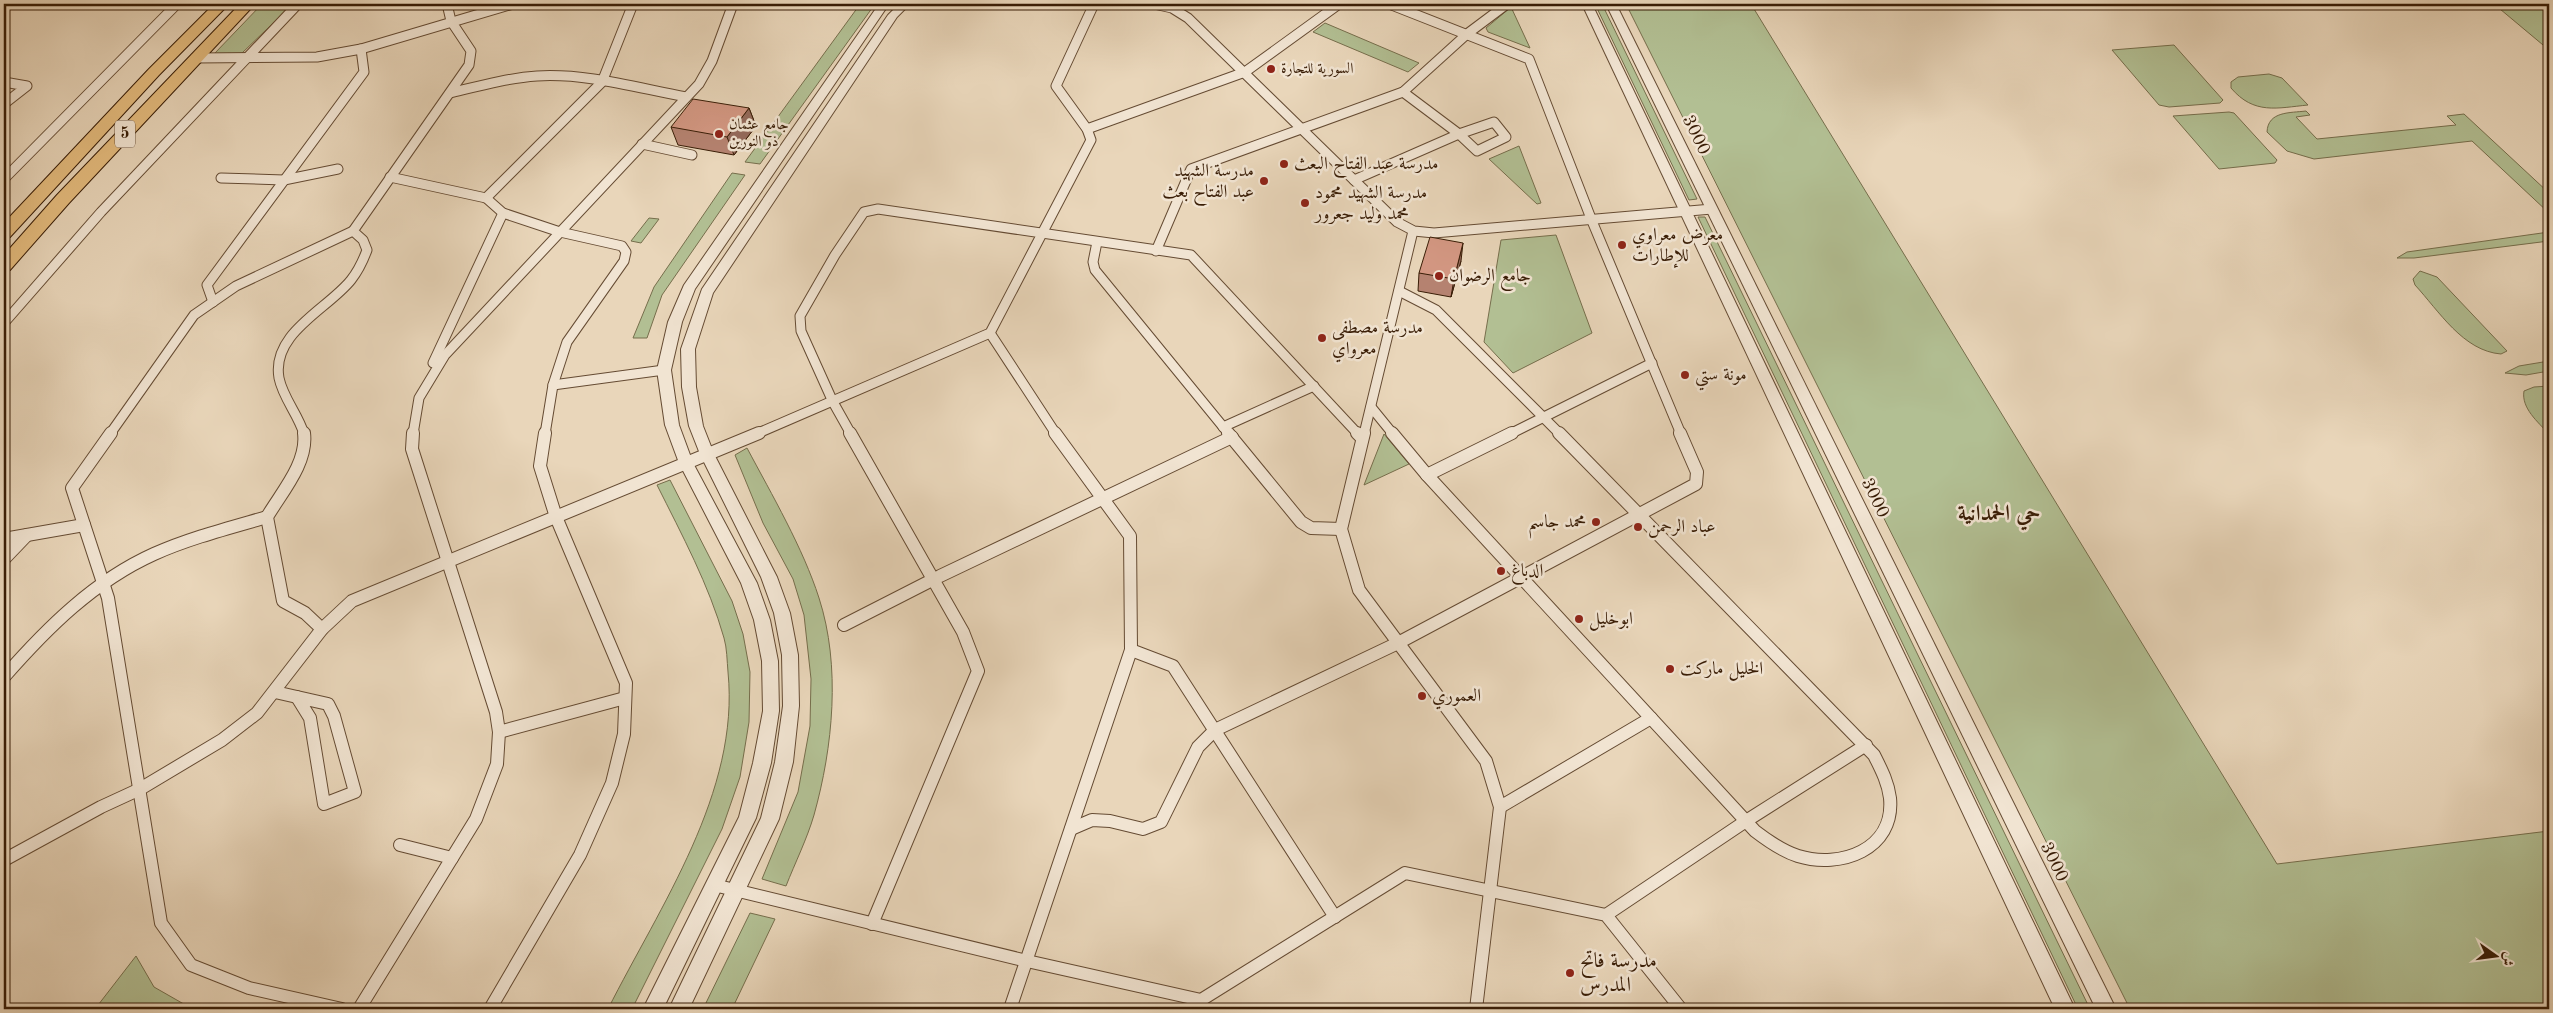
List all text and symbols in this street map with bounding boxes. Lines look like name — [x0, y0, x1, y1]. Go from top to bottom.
place label: السورية للتجارة — [1281, 62, 1353, 77]
marker: السورية للتجارة — [1265, 63, 1277, 75]
street label: 3000 — [1679, 112, 1713, 158]
place label: جامع عثمان ذو النورين — [729, 118, 789, 150]
road number: 5 — [115, 120, 135, 148]
marker: جامع عثمان ذو النورين — [713, 128, 725, 140]
place label: مدرسة عبد الفتاح البعث — [1294, 155, 1439, 179]
marker: مدرسة عبد الفتاح البعث — [1278, 158, 1290, 170]
place label: مدرسة الشهيد عبد الفتاح بعث — [1162, 162, 1254, 207]
marker: مدرسة الشهيد عبد الفتاح بعث — [1258, 175, 1270, 187]
place label: مدرسة الشهيد محمود محمد وليد جعرور — [1313, 184, 1427, 225]
marker: مدرسة الشهيد محمود محمد وليد جعرور — [1299, 197, 1311, 209]
place label: معرض معراوي للإطارات — [1632, 226, 1723, 268]
marker: معرض معراوي للإطارات — [1616, 239, 1628, 251]
place label: جامع الرضوان — [1449, 267, 1531, 291]
marker: جامع الرضوان — [1433, 270, 1445, 282]
place label: مدرسة مصطفى معرواي — [1332, 319, 1423, 363]
marker: مدرسة مصطفى معرواي — [1316, 332, 1328, 344]
place label: مونة ستي — [1695, 366, 1747, 391]
marker: مونة ستي — [1679, 369, 1691, 381]
street label: 3000 — [1858, 475, 1892, 521]
district label: حي الحمدانية — [1958, 503, 2040, 531]
place label: محمد جاسم — [1528, 513, 1586, 539]
marker: محمد جاسم — [1590, 516, 1602, 528]
place label: عباد الرحمن — [1648, 518, 1716, 538]
marker: عباد الرحمن — [1632, 521, 1644, 533]
place label: الدباغ — [1511, 562, 1544, 585]
marker: الدباغ — [1495, 565, 1507, 577]
place label: ابوخليل — [1589, 610, 1633, 631]
marker: ابوخليل — [1573, 613, 1585, 625]
place label: الخليل ماركت — [1680, 660, 1763, 681]
marker: الخليل ماركت — [1664, 663, 1676, 675]
place label: العموري — [1432, 687, 1481, 710]
marker: العموري — [1416, 690, 1428, 702]
street label: 3000 — [2037, 839, 2071, 885]
north arrow — [2470, 930, 2520, 980]
place label: مدرسة فاتح المدرس — [1580, 950, 1657, 996]
text: ش — [2499, 950, 2516, 967]
marker: مدرسة فاتح المدرس — [1564, 967, 1576, 979]

